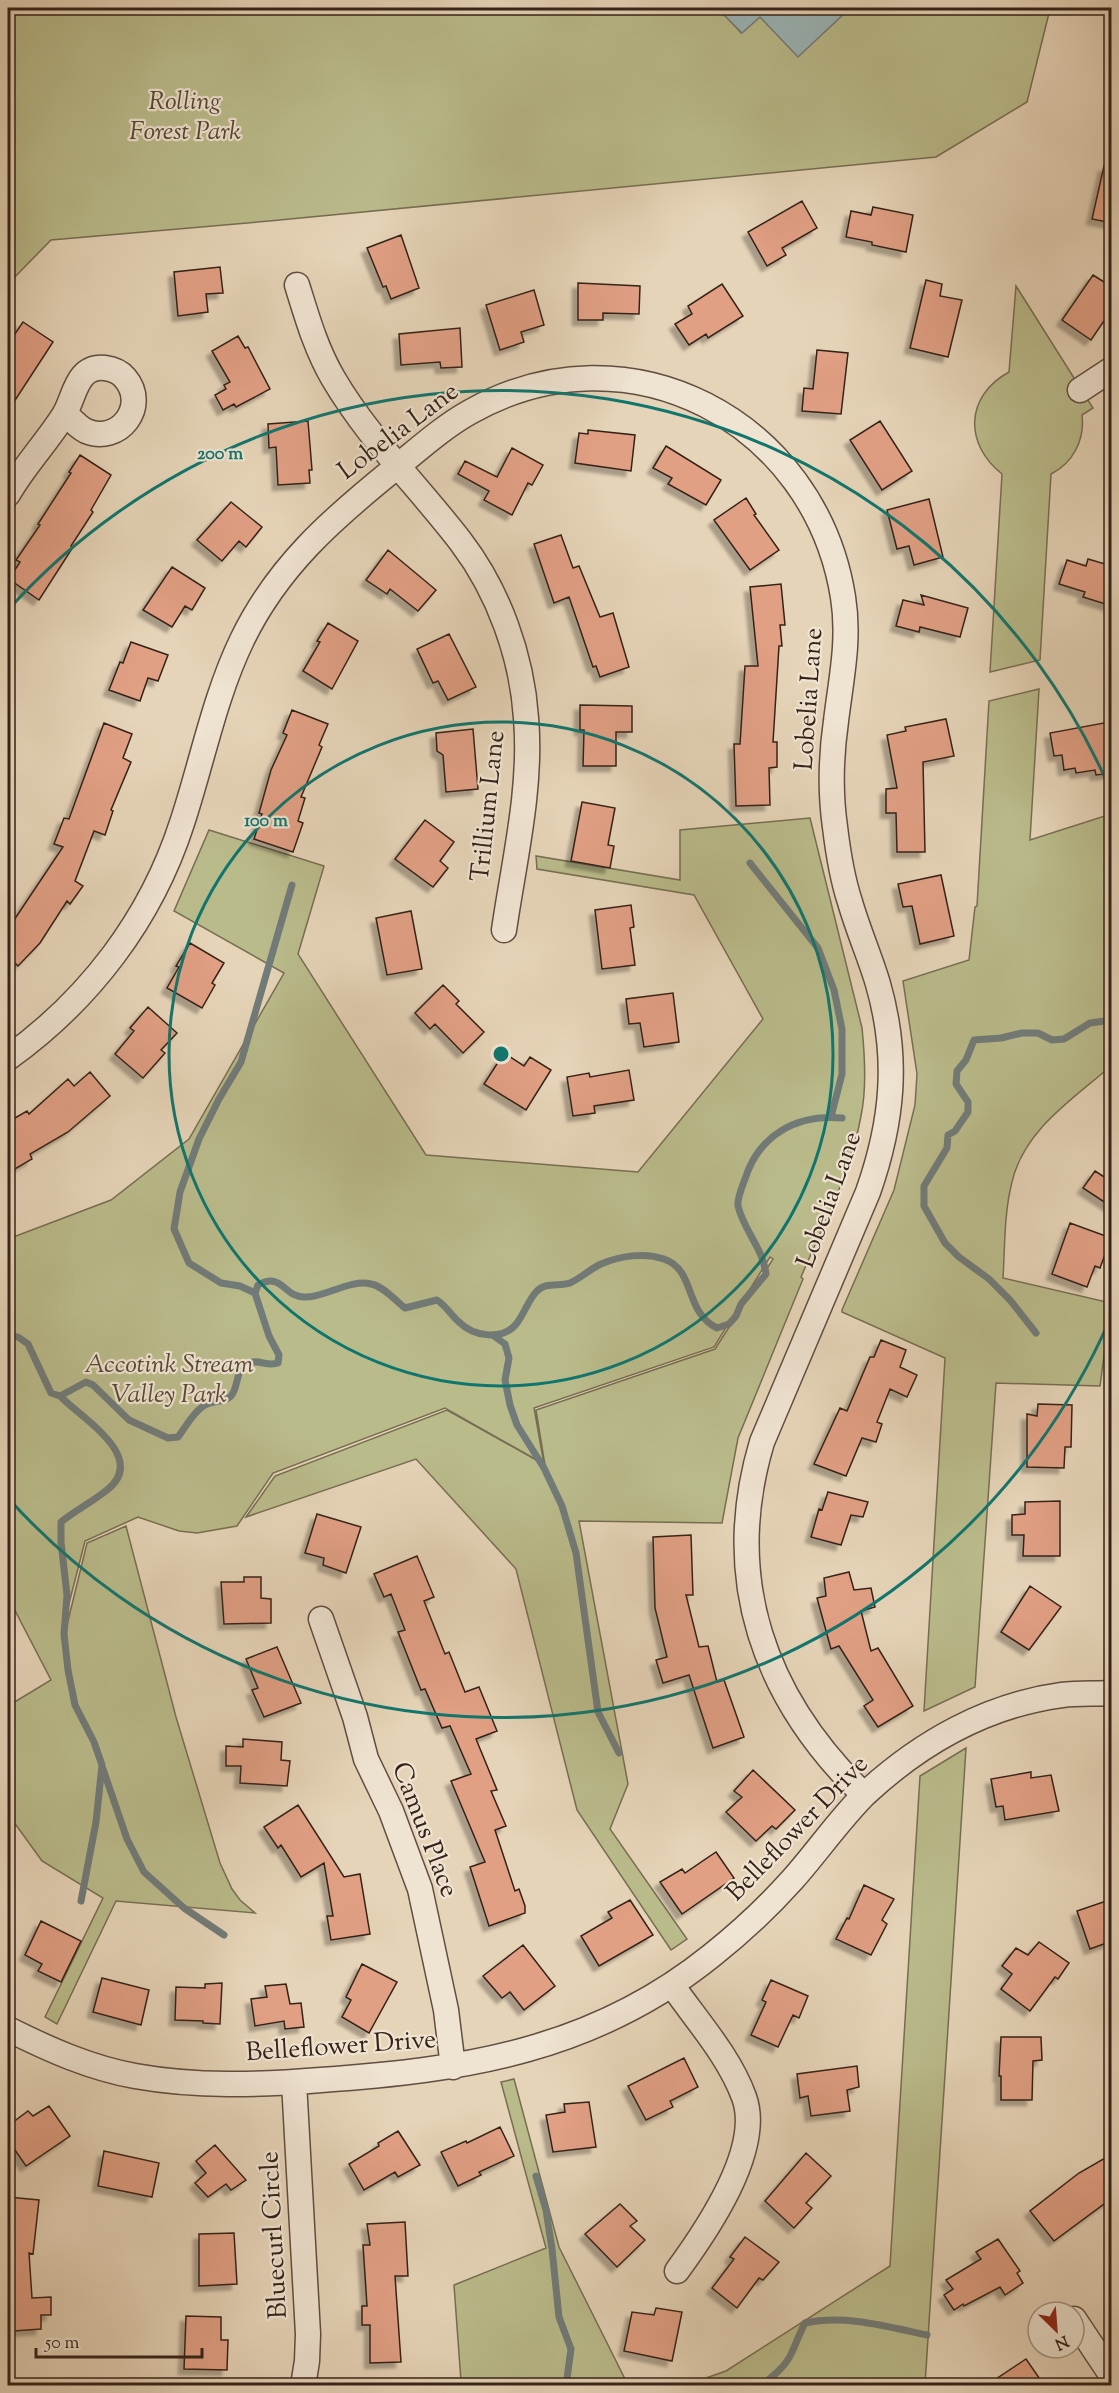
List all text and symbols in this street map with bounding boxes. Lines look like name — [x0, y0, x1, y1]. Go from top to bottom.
park label: Rolling Forest Park — [129, 84, 241, 151]
street label: Lobelia Lane — [331, 374, 467, 490]
text: 200 m — [197, 442, 243, 468]
street label: Lobelia Lane — [787, 626, 833, 772]
street label: Trillium Lane — [463, 729, 515, 883]
text: 100 m — [244, 809, 288, 835]
centre of rings — [491, 1044, 511, 1064]
street label: Lobelia Lane — [788, 1127, 872, 1273]
park label: Accotink Stream Valley Park — [84, 1347, 254, 1414]
street label: Belleflower Drive — [718, 1747, 878, 1911]
street label: Camus Place — [381, 1757, 467, 1903]
street label: Belleflower Drive — [244, 2022, 438, 2072]
street label: Bluecurl Circle — [252, 2150, 298, 2320]
north arrow — [1026, 2300, 1086, 2360]
scale bar — [36, 2321, 202, 2359]
text: N — [1050, 2328, 1072, 2355]
text: 50 m — [44, 2331, 80, 2357]

